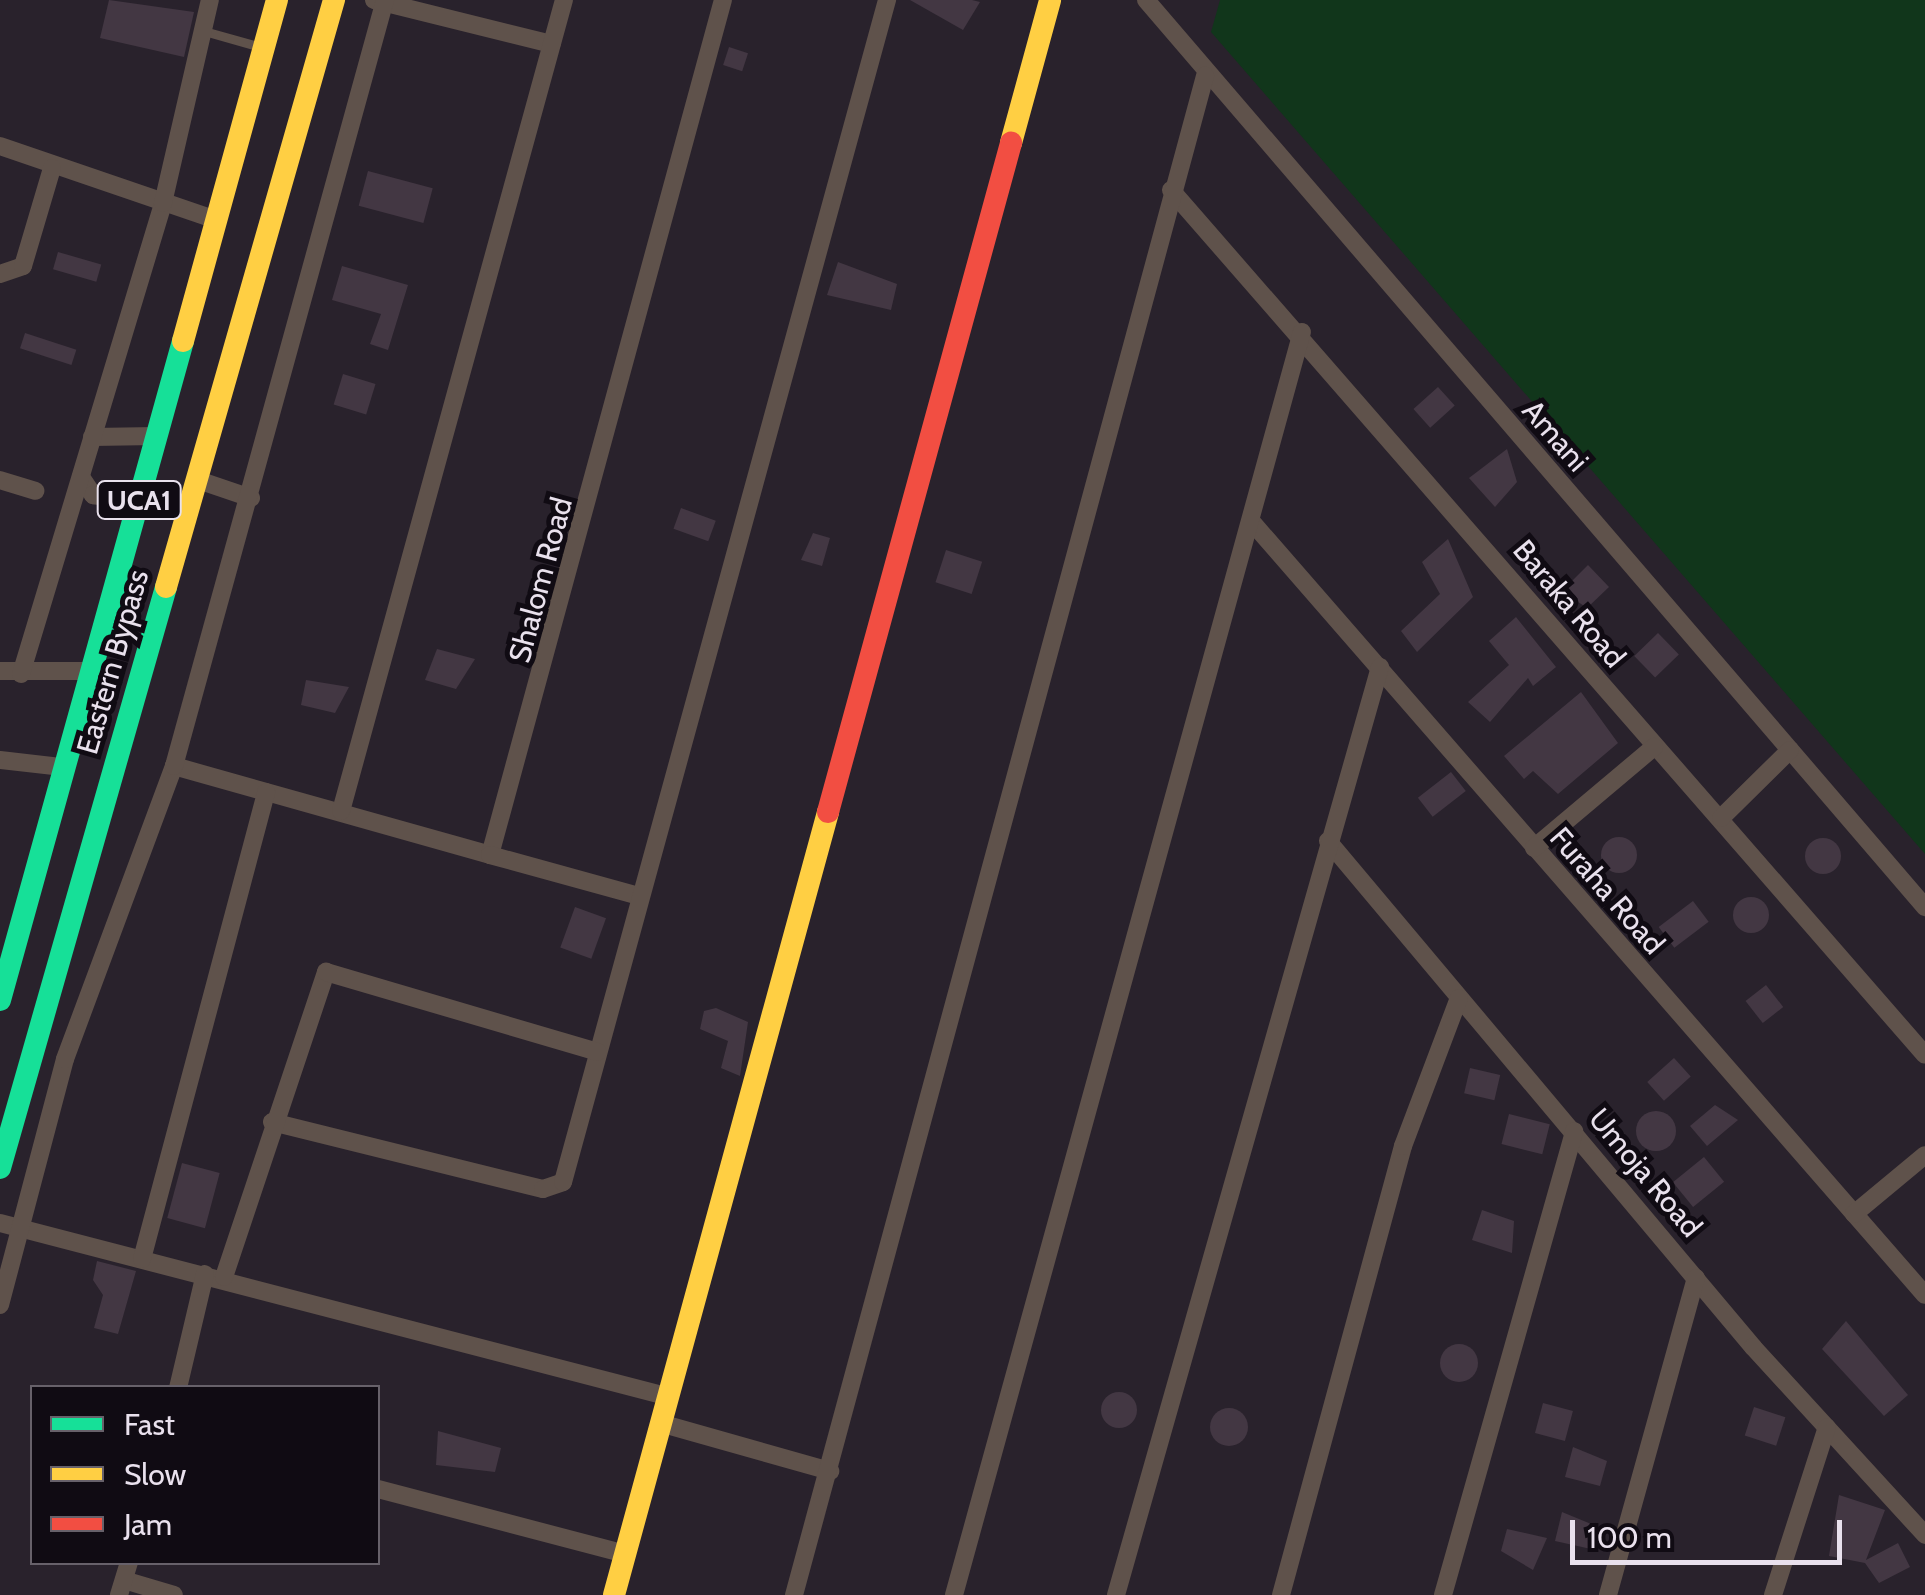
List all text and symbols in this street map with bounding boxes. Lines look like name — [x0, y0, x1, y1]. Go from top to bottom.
street label: Amani — [1514, 393, 1596, 479]
road number: UCA1 — [96, 477, 182, 523]
street label: Shalom Road — [502, 493, 580, 667]
street label: Baraka Road — [1505, 533, 1633, 675]
street label: Eastern Bypass — [69, 566, 157, 758]
street label: Furaha Road — [1542, 820, 1672, 962]
street label: Umoja Road — [1581, 1101, 1709, 1245]
legend — [30, 1385, 380, 1565]
text: Fast — [124, 1406, 175, 1443]
text: Slow — [124, 1456, 186, 1493]
scale bar — [1575, 1500, 1848, 1562]
text: Jam — [124, 1506, 172, 1543]
text: 100 m — [1587, 1519, 1672, 1556]

